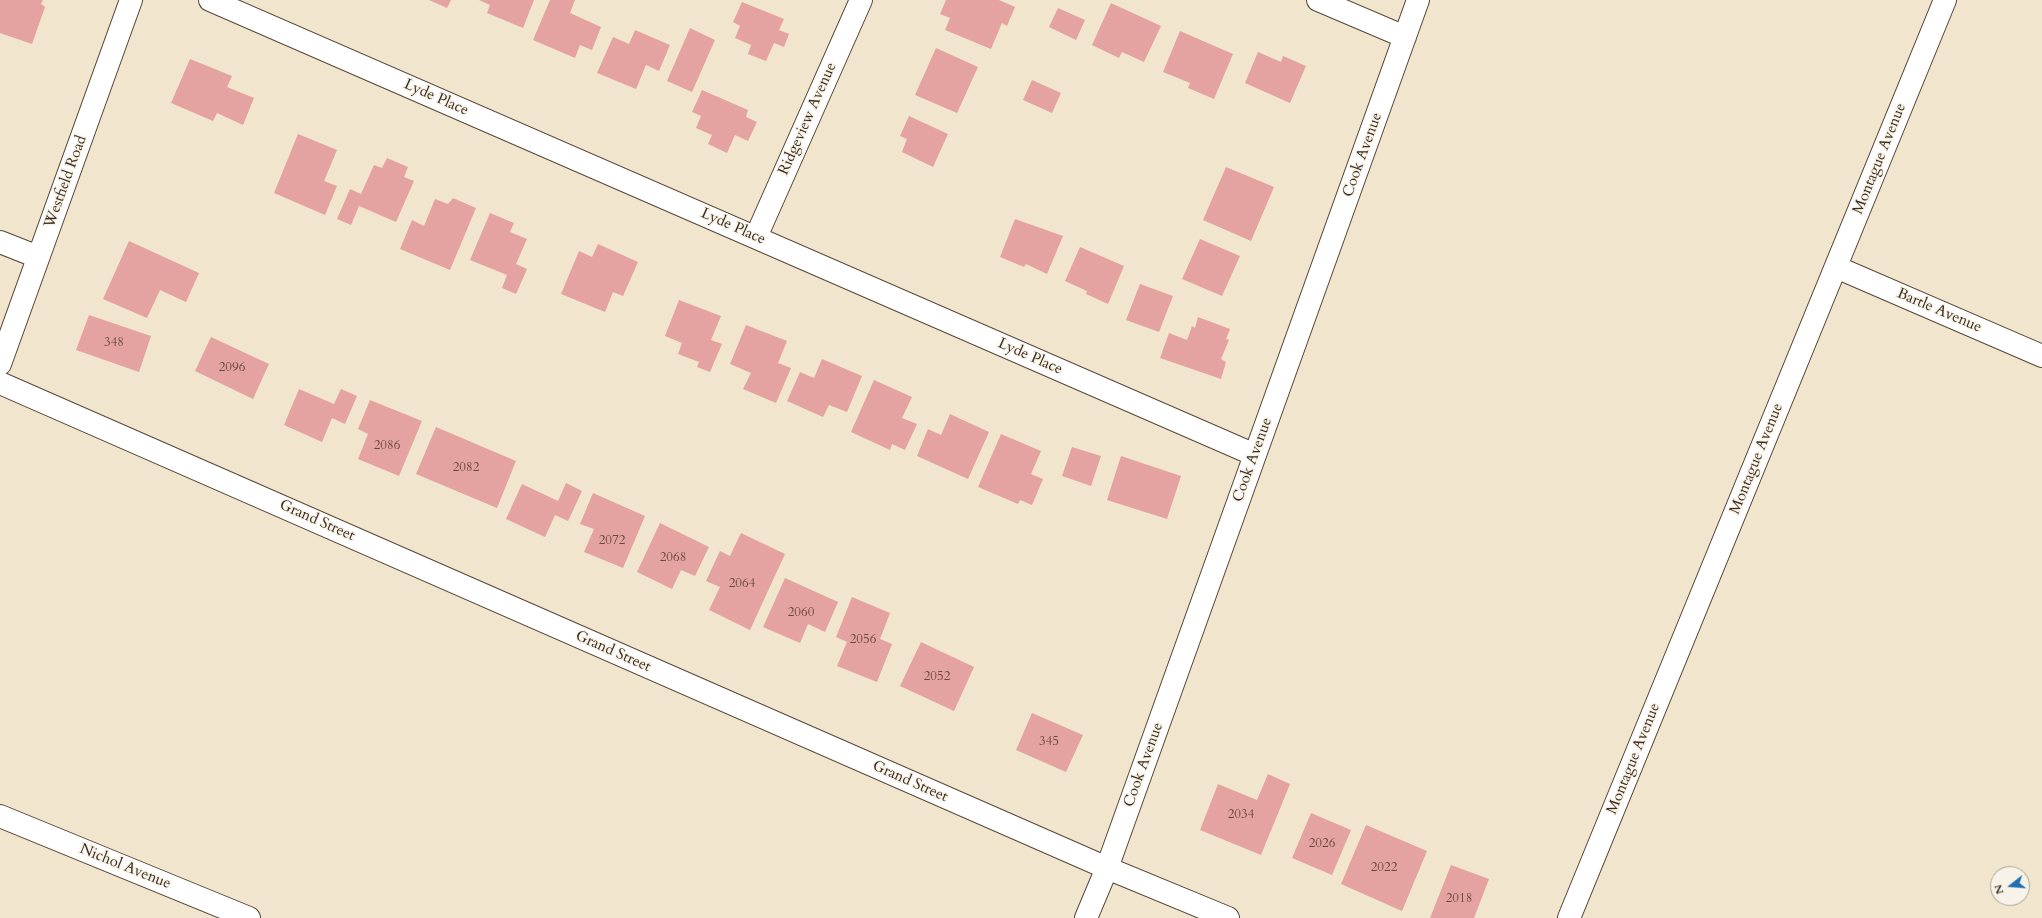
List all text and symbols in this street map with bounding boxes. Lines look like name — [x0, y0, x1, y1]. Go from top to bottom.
street label: Ridgeview Avenue — [775, 60, 841, 178]
street label: Lyde Place — [401, 76, 471, 120]
street label: Montague Avenue — [1850, 101, 1910, 217]
street label: Cook Avenue — [1339, 110, 1387, 200]
street label: Westfield Road — [41, 133, 91, 231]
street label: Lyde Place — [698, 205, 768, 249]
street label: Bartle Avenue — [1894, 285, 1984, 337]
house number: 348 — [104, 335, 124, 351]
street label: Lyde Place — [995, 335, 1065, 379]
house number: 2096 — [219, 360, 245, 376]
street label: Montague Avenue — [1727, 401, 1787, 517]
street label: Cook Avenue — [1229, 415, 1277, 505]
house number: 2086 — [374, 438, 400, 454]
house number: 2082 — [453, 460, 479, 476]
street label: Grand Street — [277, 496, 357, 546]
house number: 2072 — [599, 533, 625, 549]
house number: 2068 — [660, 550, 686, 566]
house number: 2064 — [729, 576, 755, 592]
house number: 2060 — [788, 605, 814, 621]
street label: Grand Street — [573, 627, 653, 677]
house number: 2056 — [850, 632, 876, 648]
house number: 2052 — [924, 669, 950, 685]
street label: Montague Avenue — [1604, 701, 1664, 817]
street label: Cook Avenue — [1120, 720, 1168, 810]
house number: 345 — [1039, 734, 1059, 750]
street label: Grand Street — [870, 757, 950, 807]
house number: 2034 — [1228, 807, 1254, 823]
house number: 2026 — [1309, 836, 1335, 852]
street label: Nichol Avenue — [77, 841, 173, 893]
house number: 2022 — [1371, 860, 1397, 876]
north arrow — [1990, 866, 2030, 906]
text: N — [1990, 883, 2008, 896]
house number: 2018 — [1446, 891, 1472, 907]

